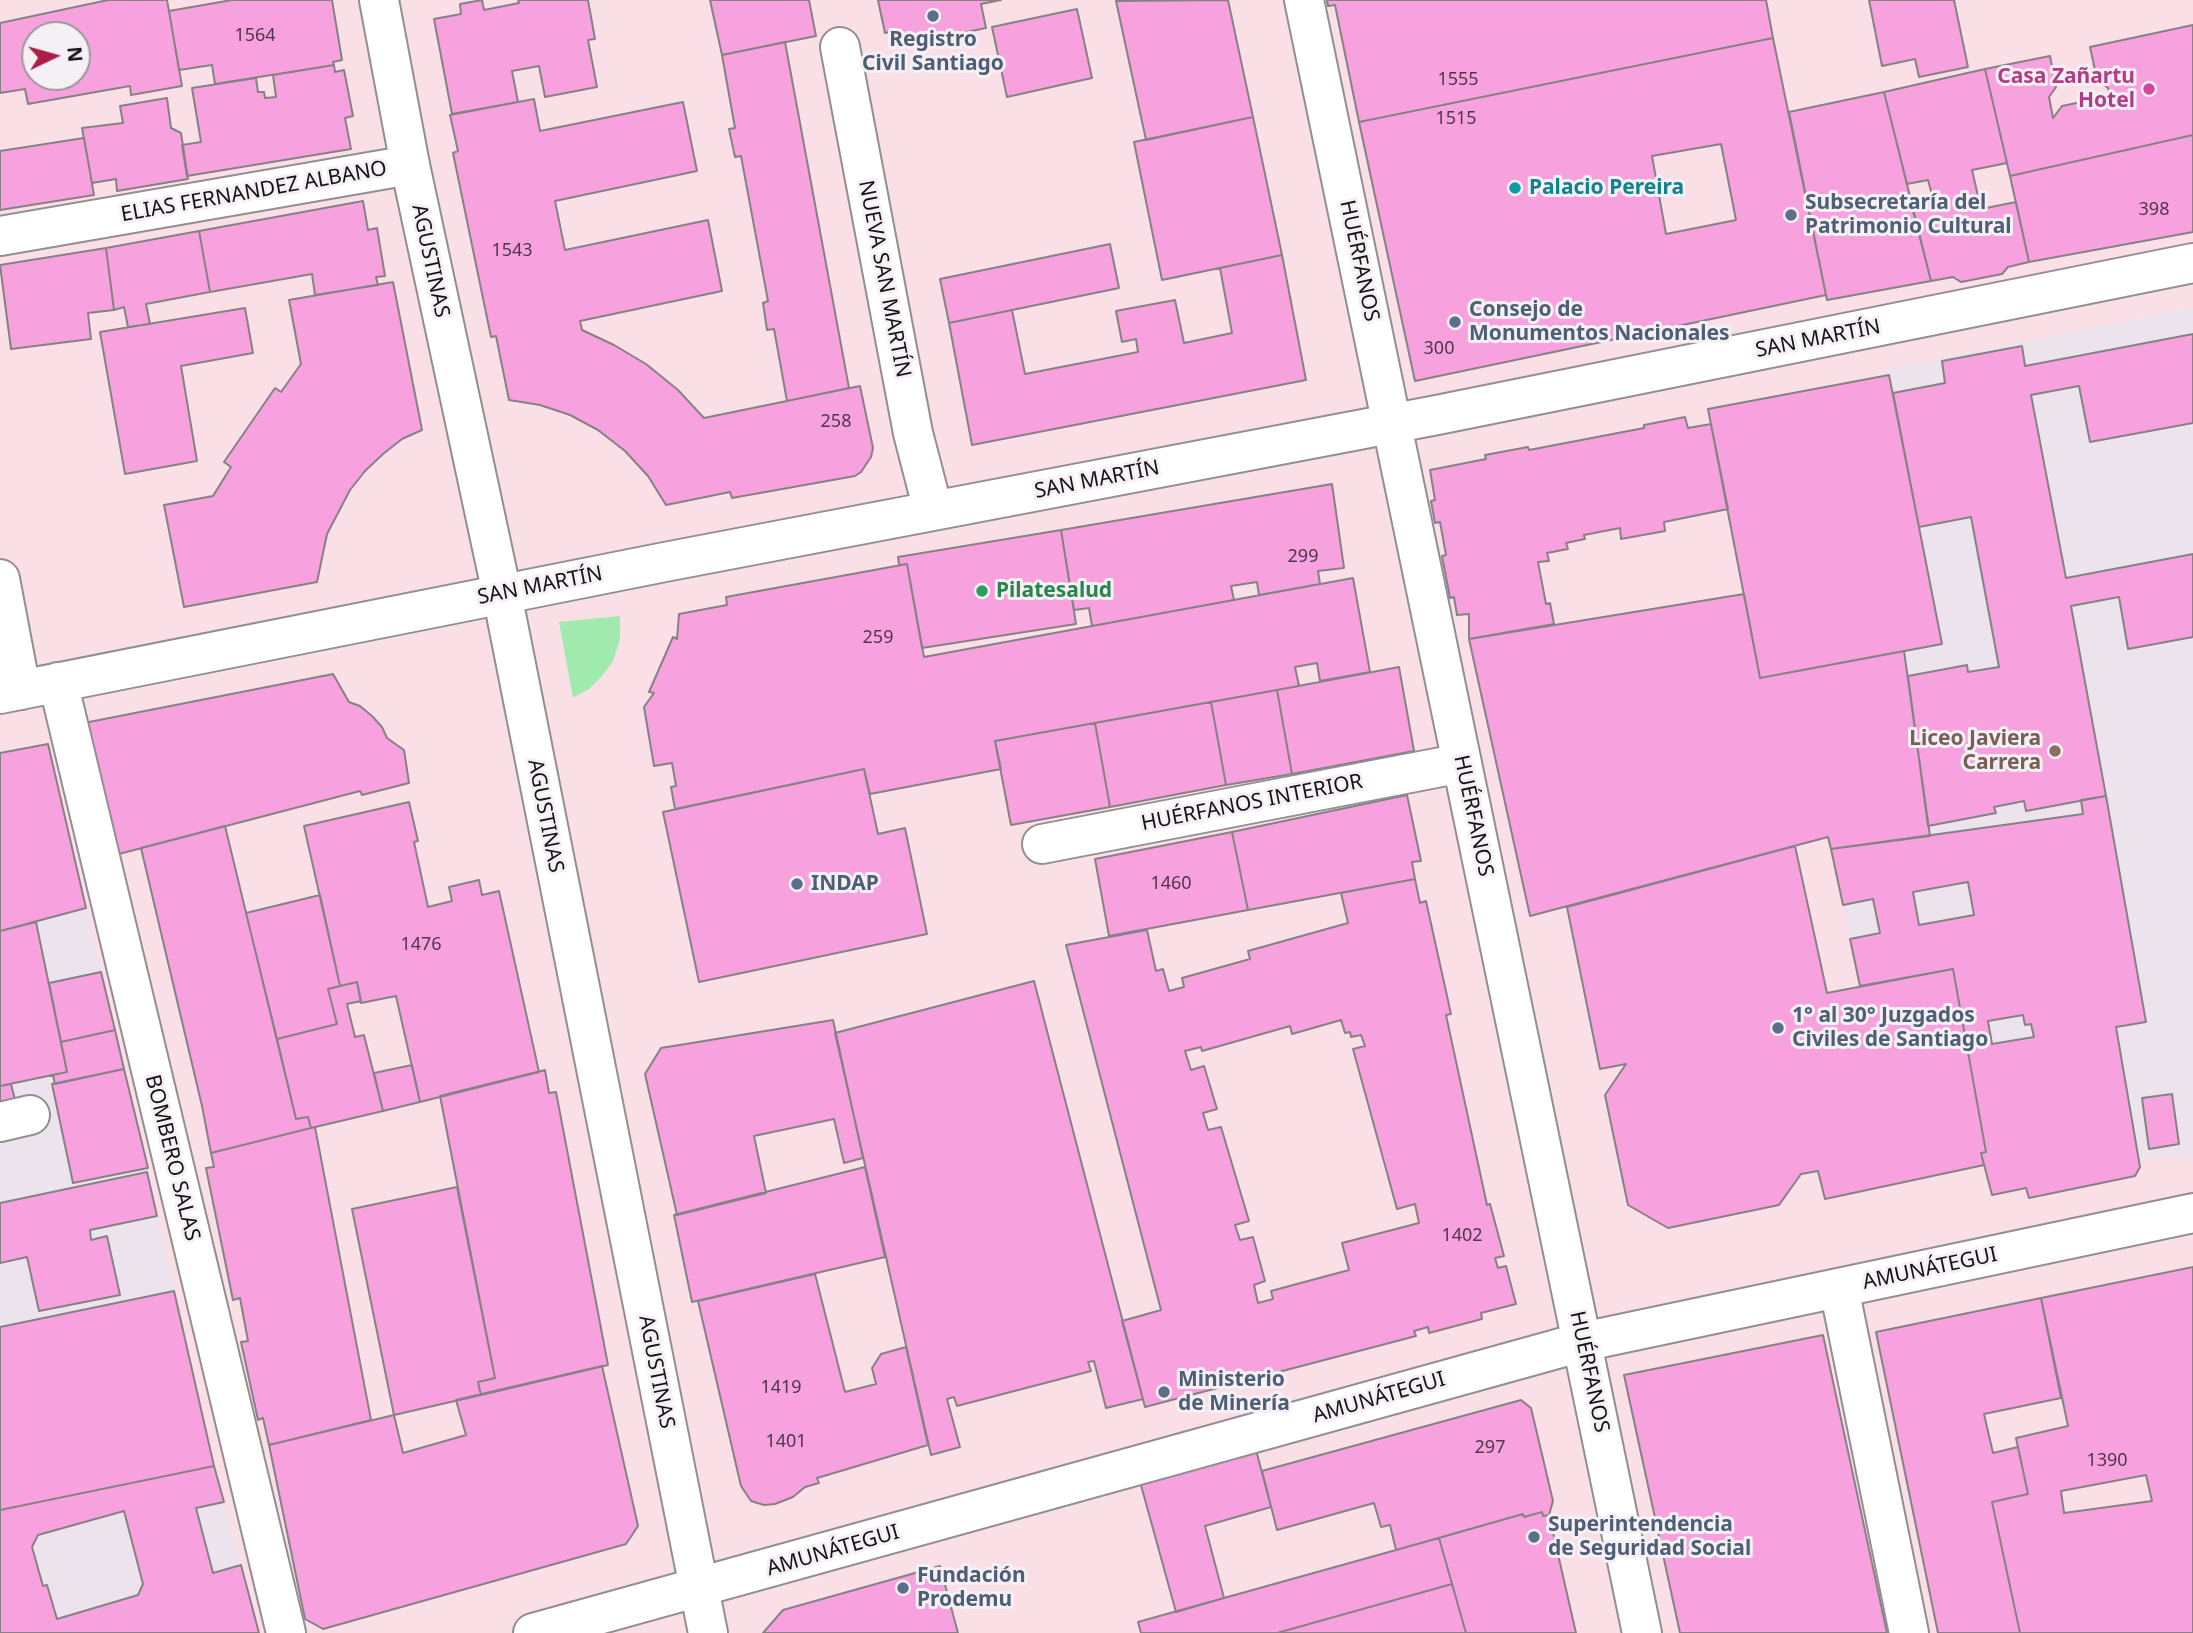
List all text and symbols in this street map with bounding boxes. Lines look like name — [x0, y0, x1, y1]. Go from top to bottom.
marker: Registro Civil Santiago — [925, 8, 941, 24]
north arrow — [21, 21, 91, 91]
house number: 1564 — [234, 25, 276, 47]
place label: Registro Civil Santiago — [862, 27, 1004, 77]
text: N — [61, 46, 89, 63]
place label: Casa Zañartu Hotel — [1997, 64, 2135, 114]
house number: 1555 — [1437, 69, 1479, 91]
marker: Casa Zañartu Hotel — [2141, 81, 2157, 97]
house number: 1515 — [1435, 108, 1477, 130]
street label: ELIAS FERNANDEZ ALBANO — [119, 156, 389, 228]
place label: Palacio Pereira — [1529, 175, 1684, 201]
street label: NUEVA SAN MARTÍN — [853, 178, 915, 380]
marker: Palacio Pereira — [1507, 180, 1523, 196]
place label: Subsecretaría del Patrimonio Cultural — [1805, 190, 2011, 240]
street label: HUÉRFANOS — [1334, 198, 1384, 324]
house number: 398 — [2139, 199, 2169, 221]
street label: AGUSTINAS — [406, 202, 454, 320]
marker: Subsecretaría del Patrimonio Cultural — [1783, 207, 1799, 223]
house number: 1543 — [491, 240, 533, 262]
place label: Consejo de Monumentos Nacionales — [1469, 297, 1730, 347]
marker: Consejo de Monumentos Nacionales — [1447, 314, 1463, 330]
street label: SAN MARTÍN — [1753, 315, 1883, 363]
house number: 300 — [1424, 338, 1454, 360]
house number: 258 — [821, 411, 851, 433]
street label: SAN MARTÍN — [1032, 456, 1162, 504]
house number: 299 — [1288, 546, 1318, 568]
street label: SAN MARTÍN — [475, 562, 605, 610]
place label: Pilatesalud — [996, 578, 1112, 604]
marker: Pilatesalud — [974, 583, 990, 599]
house number: 259 — [863, 627, 893, 649]
place label: Liceo Javiera Carrera — [1909, 726, 2041, 776]
marker: Liceo Javiera Carrera — [2047, 743, 2063, 759]
street label: HUÉRFANOS — [1448, 753, 1498, 879]
street label: AGUSTINAS — [522, 757, 568, 875]
street label: HUÉRFANOS INTERIOR — [1139, 769, 1365, 837]
place label: INDAP — [811, 871, 879, 897]
house number: 1460 — [1150, 873, 1192, 895]
marker: INDAP — [789, 876, 805, 892]
house number: 1476 — [400, 934, 442, 956]
place label: 1° al 30° Juzgados Civiles de Santiago — [1792, 1003, 1988, 1053]
marker: 1° al 30° Juzgados Civiles de Santiago — [1770, 1020, 1786, 1036]
street label: BOMBERO SALAS — [139, 1072, 205, 1244]
house number: 1402 — [1441, 1225, 1483, 1247]
street label: AMUNÁTEGUI — [1860, 1242, 2000, 1296]
street label: HUÉRFANOS — [1564, 1309, 1614, 1435]
street label: AGUSTINAS — [633, 1313, 679, 1431]
place label: Ministerio de Minería — [1178, 1367, 1290, 1417]
street label: AMUNÁTEGUI — [1310, 1367, 1448, 1429]
house number: 1419 — [760, 1377, 802, 1399]
marker: Ministerio de Minería — [1156, 1384, 1172, 1400]
house number: 1401 — [765, 1431, 807, 1453]
house number: 297 — [1475, 1437, 1505, 1459]
house number: 1390 — [2086, 1450, 2128, 1472]
place label: Superintendencia de Seguridad Social — [1548, 1512, 1751, 1562]
street label: AMUNÁTEGUI — [764, 1520, 902, 1582]
marker: Superintendencia de Seguridad Social — [1526, 1529, 1542, 1545]
place label: Fundación Prodemu — [917, 1563, 1026, 1613]
marker: Fundación Prodemu — [895, 1580, 911, 1596]

